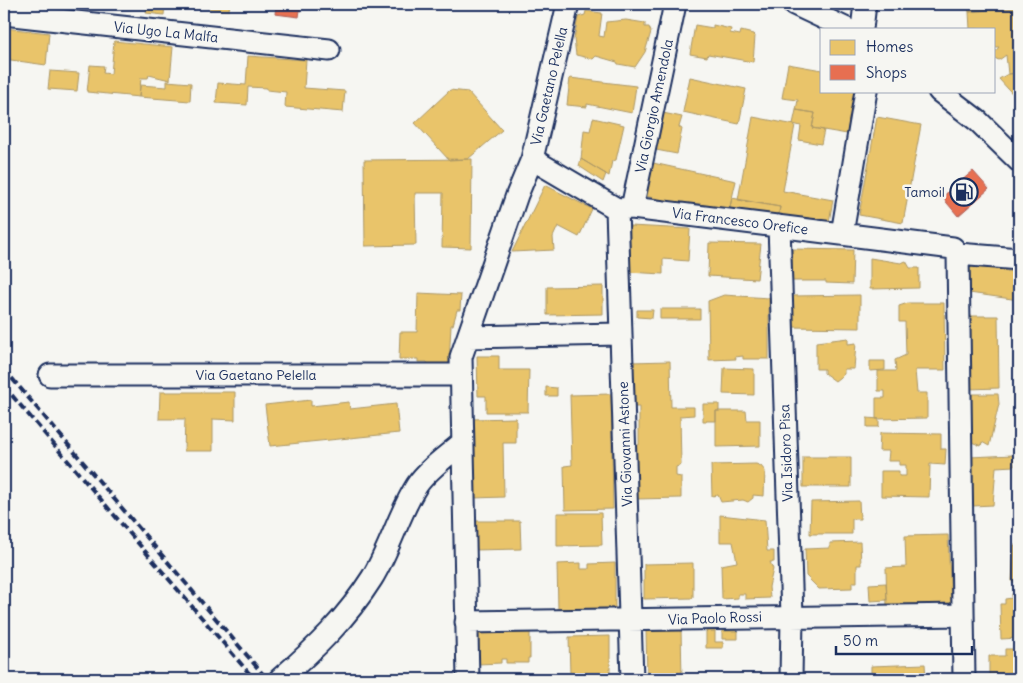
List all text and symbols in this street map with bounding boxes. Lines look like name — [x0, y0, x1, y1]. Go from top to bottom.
street label: Via Ugo La Malfa — [113, 18, 219, 46]
street label: Via Gaetano Pelella — [527, 25, 571, 147]
legend — [820, 28, 996, 92]
text: Homes — [866, 37, 913, 56]
street label: Via Giorgio Amendola — [631, 38, 677, 174]
text: Shops — [866, 63, 907, 82]
fuel station icon: Tamoil — [949, 177, 979, 207]
place label: Tamoil — [904, 183, 945, 201]
street label: Via Francesco Orefice — [671, 204, 809, 238]
street label: Via Gaetano Pelella — [195, 366, 317, 384]
street label: Via Giovanni Astone — [614, 381, 636, 507]
street label: Via Isidoro Pisa — [775, 404, 797, 502]
street label: Via Paolo Rossi — [668, 607, 762, 629]
scale bar — [836, 623, 972, 655]
text: 50 m — [843, 631, 878, 650]

